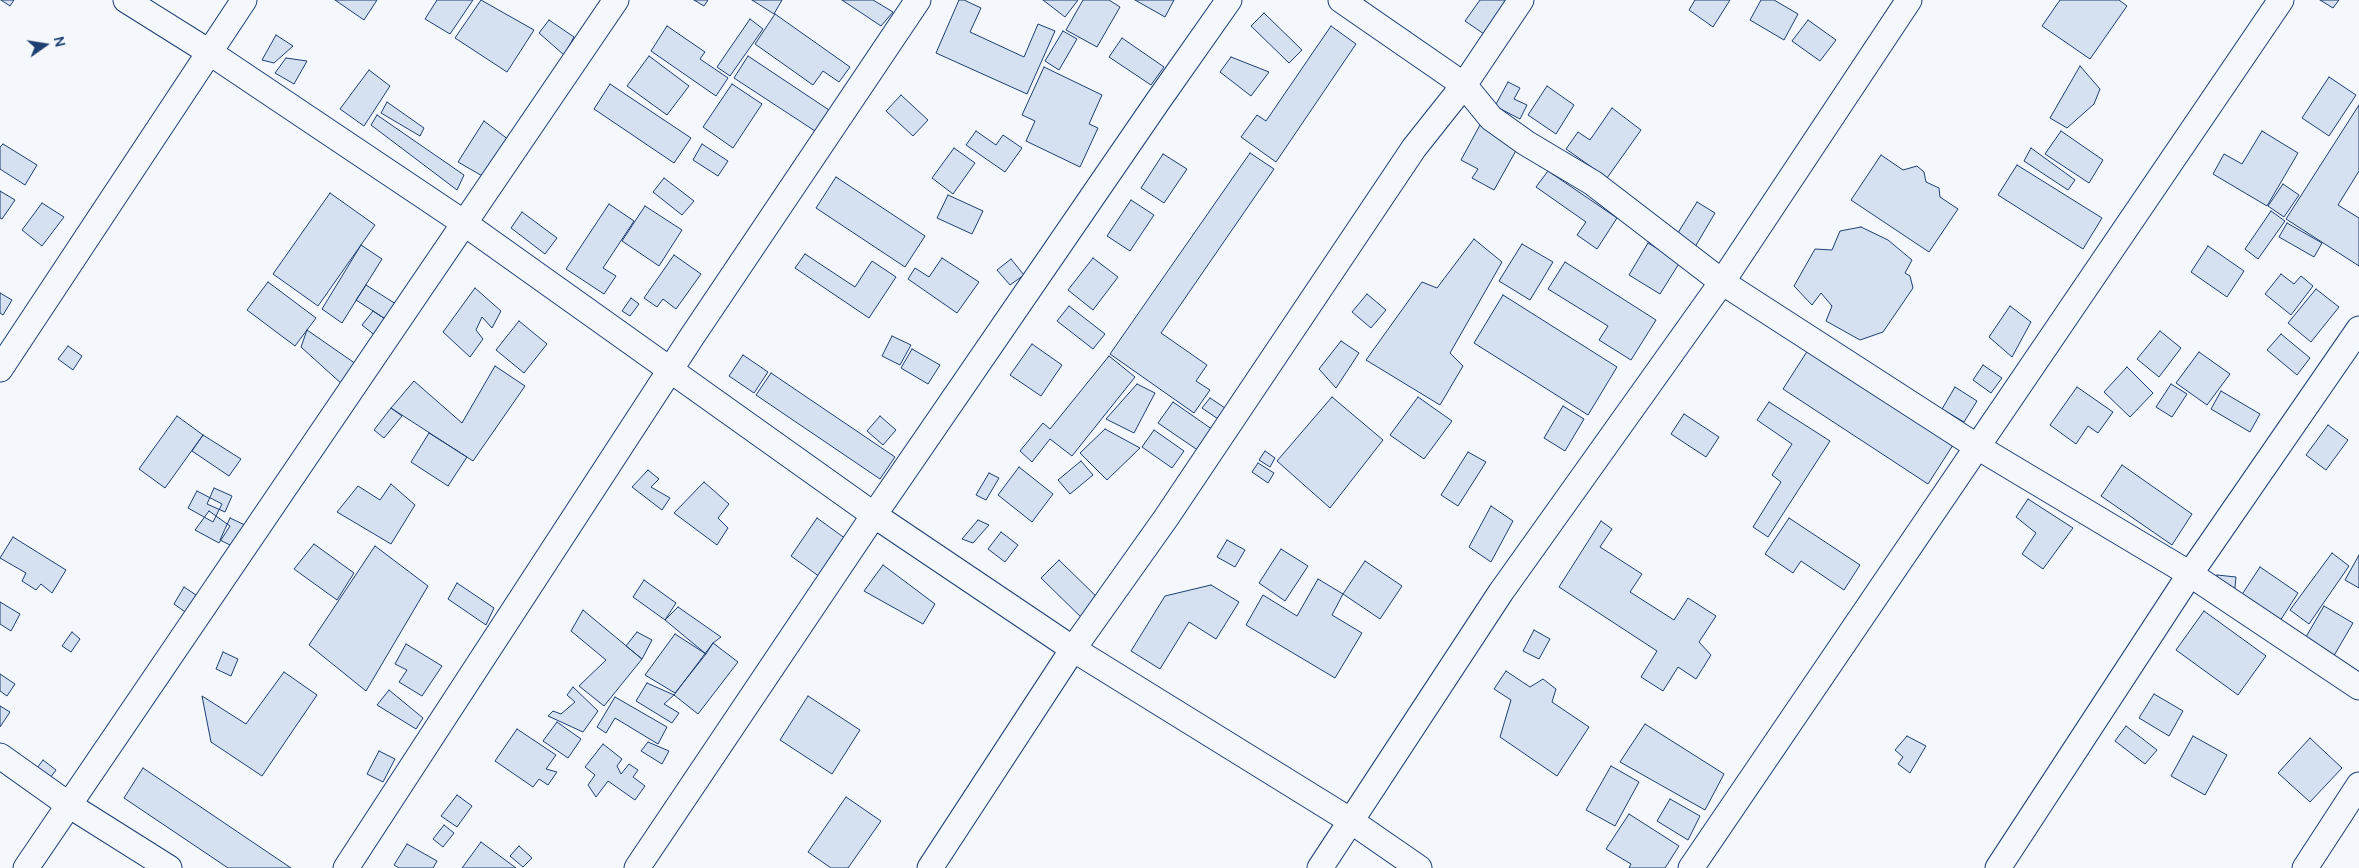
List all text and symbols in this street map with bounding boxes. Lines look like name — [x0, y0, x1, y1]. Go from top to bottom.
north arrow — [20, 20, 70, 70]
text: N — [50, 34, 70, 49]

